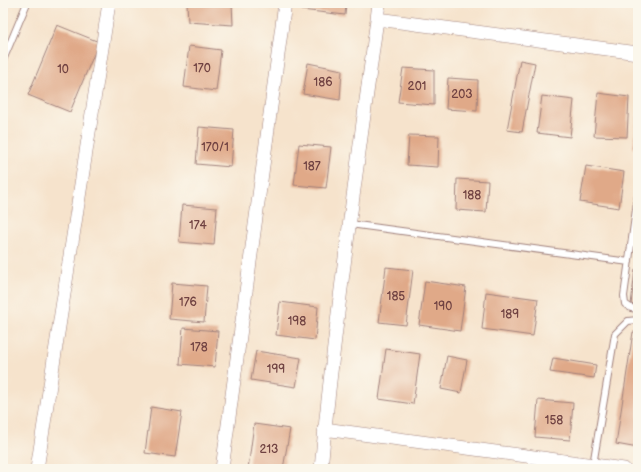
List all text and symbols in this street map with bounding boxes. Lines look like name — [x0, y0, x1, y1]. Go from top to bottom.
house number: 170 — [193, 61, 211, 76]
house number: 10 — [57, 62, 69, 77]
house number: 186 — [314, 75, 332, 90]
house number: 201 — [408, 79, 426, 94]
house number: 203 — [451, 87, 473, 102]
house number: 170/1 — [201, 140, 229, 155]
house number: 187 — [303, 159, 321, 174]
house number: 188 — [463, 188, 481, 203]
house number: 174 — [189, 218, 208, 233]
house number: 185 — [387, 289, 405, 304]
house number: 176 — [179, 295, 197, 310]
house number: 190 — [434, 299, 452, 314]
house number: 189 — [501, 307, 519, 322]
house number: 198 — [288, 314, 306, 329]
house number: 178 — [190, 340, 208, 355]
house number: 199 — [267, 362, 285, 377]
house number: 158 — [545, 413, 563, 428]
house number: 213 — [260, 442, 278, 457]

